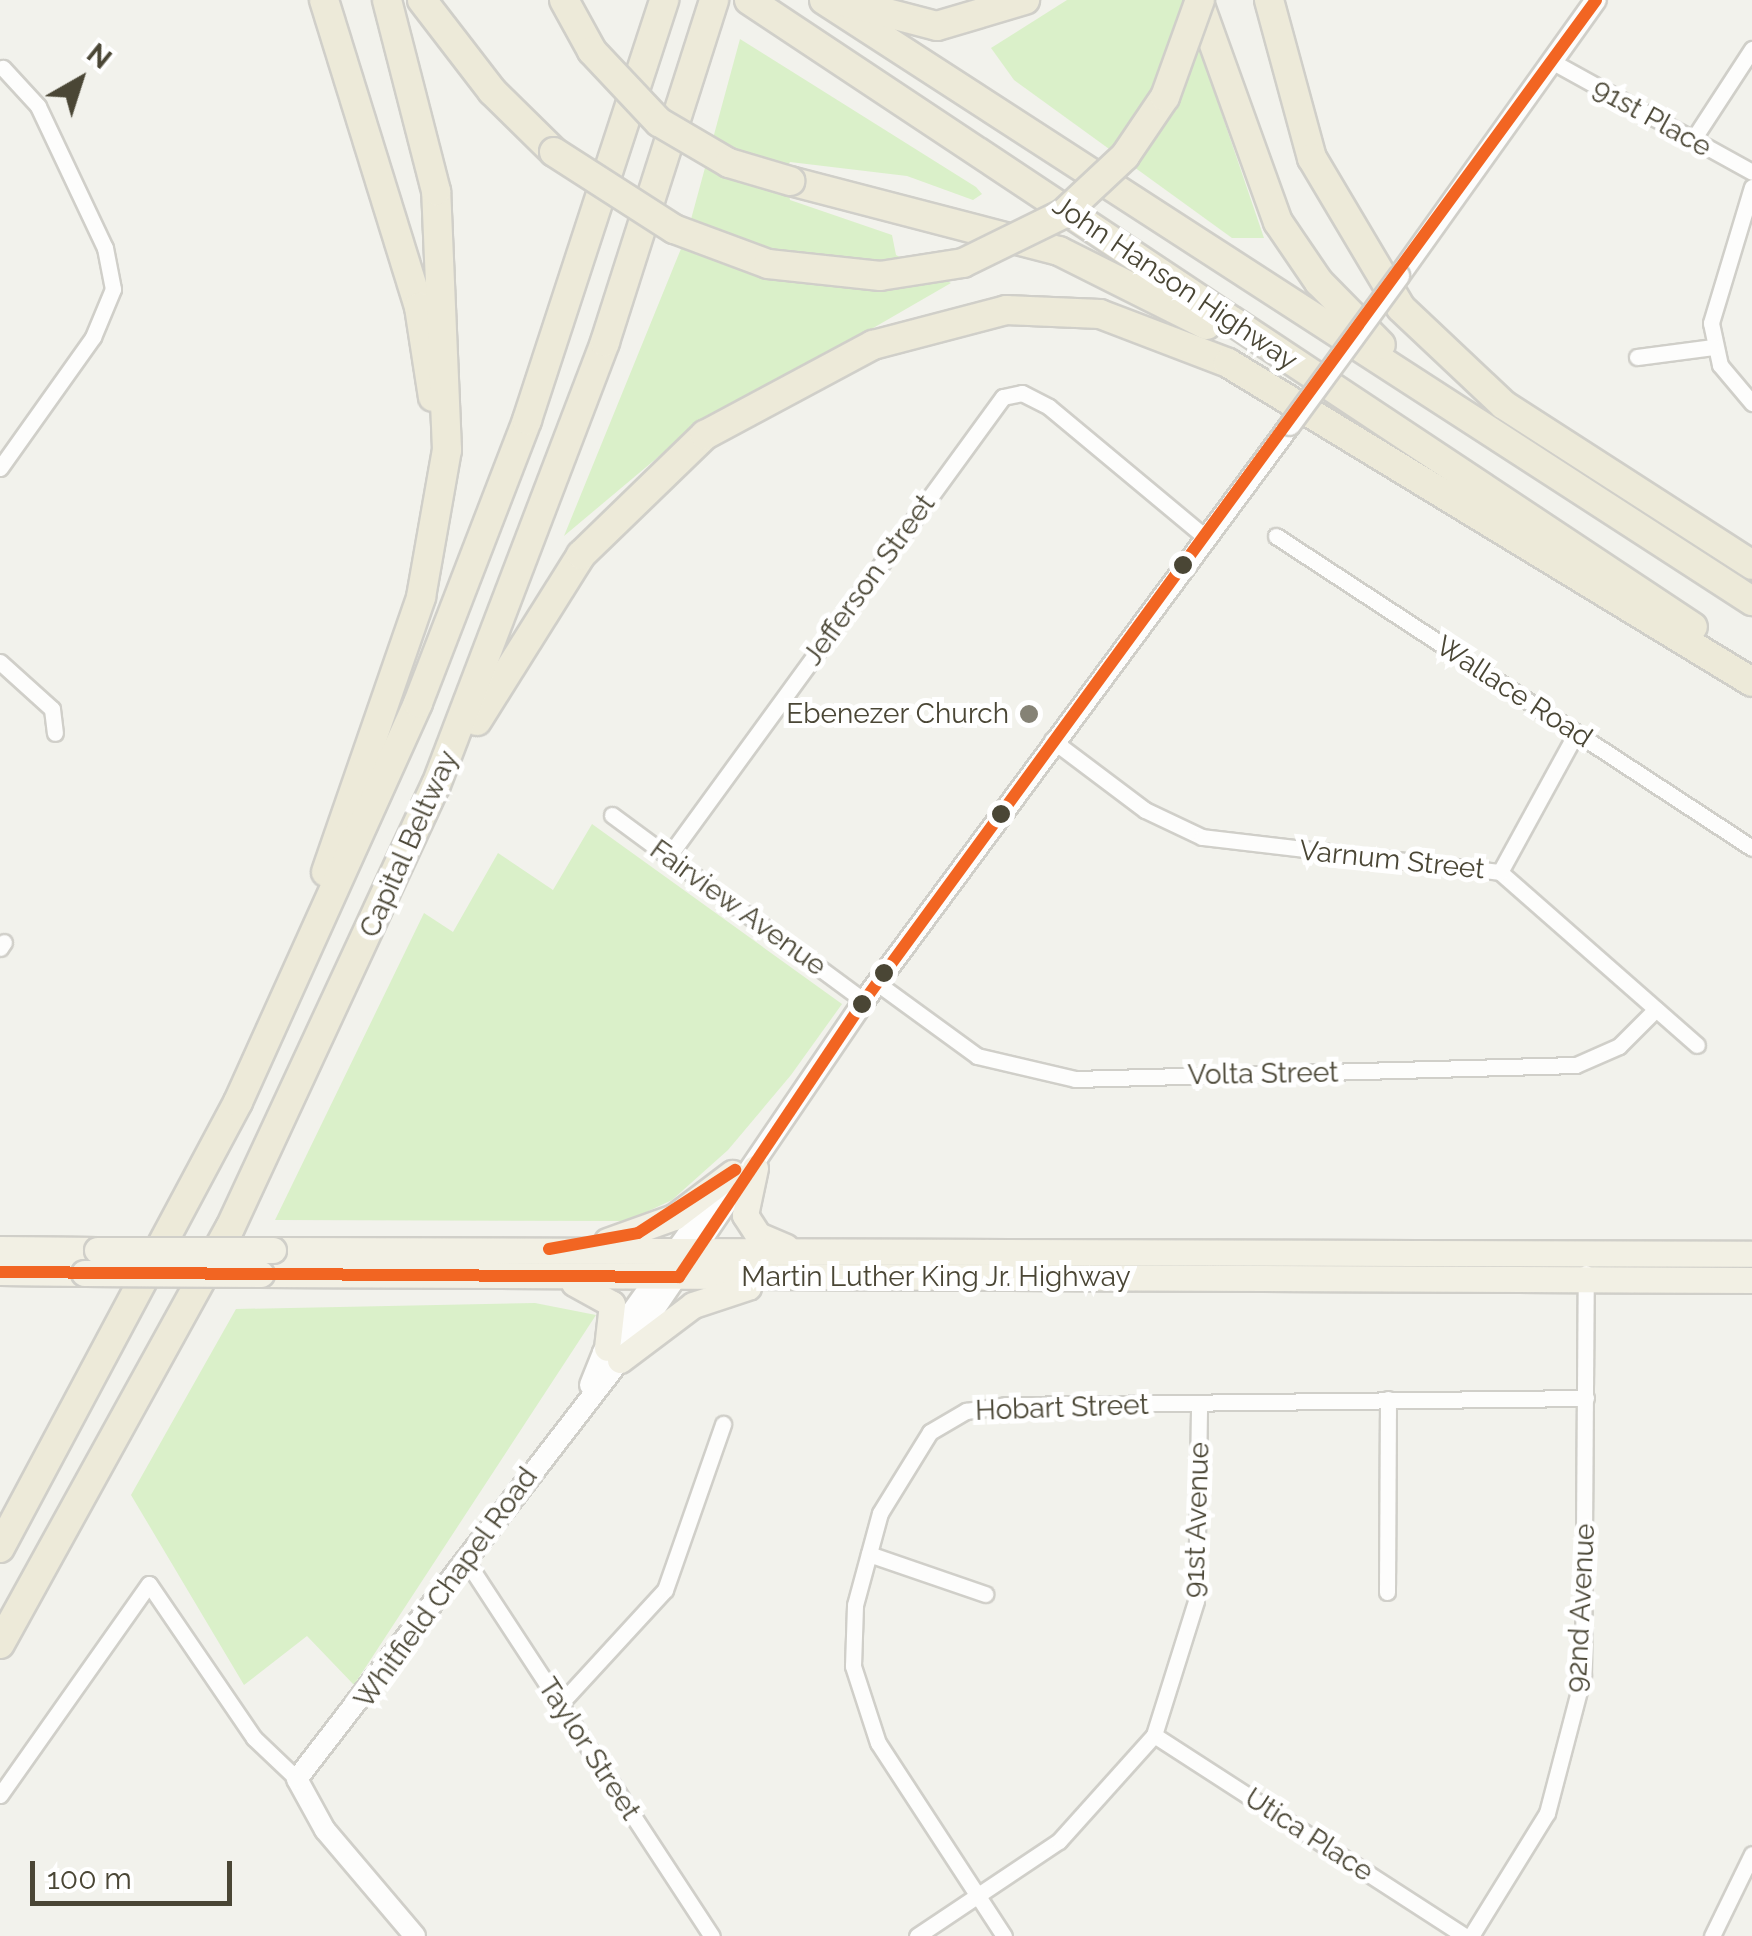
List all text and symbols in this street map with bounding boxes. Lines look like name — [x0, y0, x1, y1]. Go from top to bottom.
north arrow — [30, 30, 130, 130]
text: N — [81, 37, 118, 76]
street label: 91st Place — [1587, 72, 1717, 164]
street label: John Hanson Highway — [1046, 189, 1304, 377]
street label: Jefferson Street — [796, 488, 942, 672]
unlabelled marker — [1173, 555, 1193, 575]
street label: Wallace Road — [1430, 629, 1598, 755]
place label: Ebenezer Church — [786, 697, 1009, 731]
marker: Ebenezer Church — [1018, 703, 1040, 725]
street label: Capital Beltway — [353, 745, 465, 943]
unlabelled marker — [991, 804, 1011, 824]
street label: Fairview Avenue — [643, 832, 833, 984]
street label: Varnum Street — [1298, 834, 1486, 886]
unlabelled marker — [874, 963, 894, 983]
unlabelled marker — [852, 994, 872, 1014]
street label: Volta Street — [1187, 1056, 1339, 1092]
street label: Martin Luther King Jr. Highway — [741, 1260, 1131, 1294]
street label: Hobart Street — [975, 1388, 1149, 1428]
street label: 91st Avenue — [1177, 1441, 1217, 1599]
street label: Whitfield Chapel Road — [347, 1461, 545, 1715]
street label: 92nd Avenue — [1560, 1522, 1602, 1694]
street label: Taylor Street — [531, 1671, 647, 1827]
street label: Utica Place — [1239, 1781, 1379, 1889]
scale bar — [35, 1841, 238, 1903]
text: 100 m — [47, 1861, 132, 1896]

